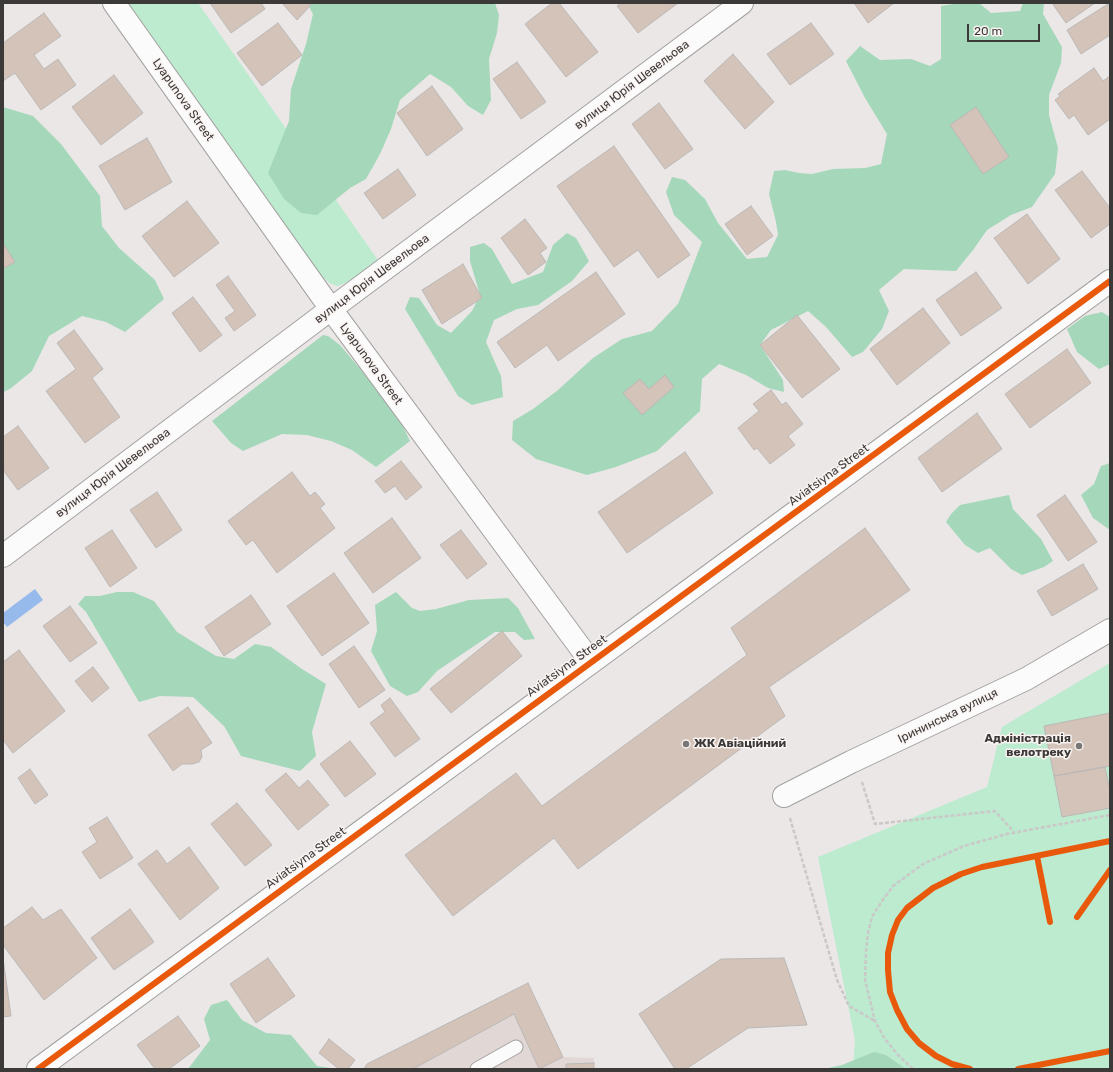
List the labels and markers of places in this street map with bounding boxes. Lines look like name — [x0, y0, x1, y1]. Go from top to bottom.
place label: Адміністрація велотреку — [984, 732, 1071, 760]
place label: ЖК Авіаційний — [694, 737, 786, 751]
marker: ЖК Авіаційний — [681, 739, 691, 749]
marker: Адміністрація велотреку — [1074, 741, 1084, 751]

